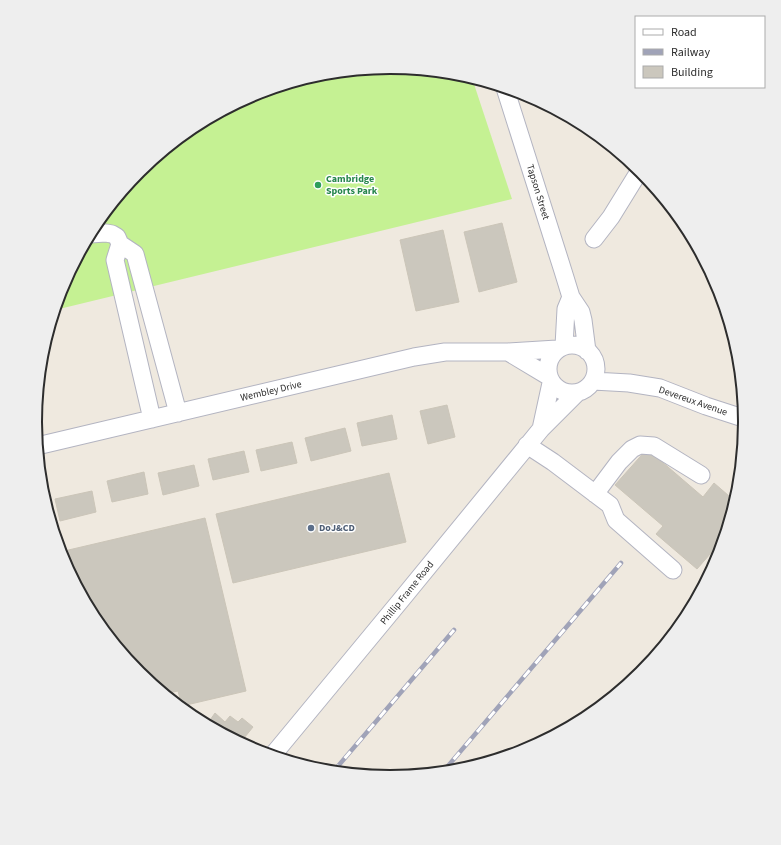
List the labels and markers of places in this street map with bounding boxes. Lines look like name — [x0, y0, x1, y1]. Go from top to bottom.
place label: Cambridge Sports Park — [326, 172, 378, 198]
marker: Cambridge Sports Park — [313, 180, 323, 190]
place label: DoJ&CD — [319, 521, 355, 535]
marker: DoJ&CD — [306, 523, 316, 533]

